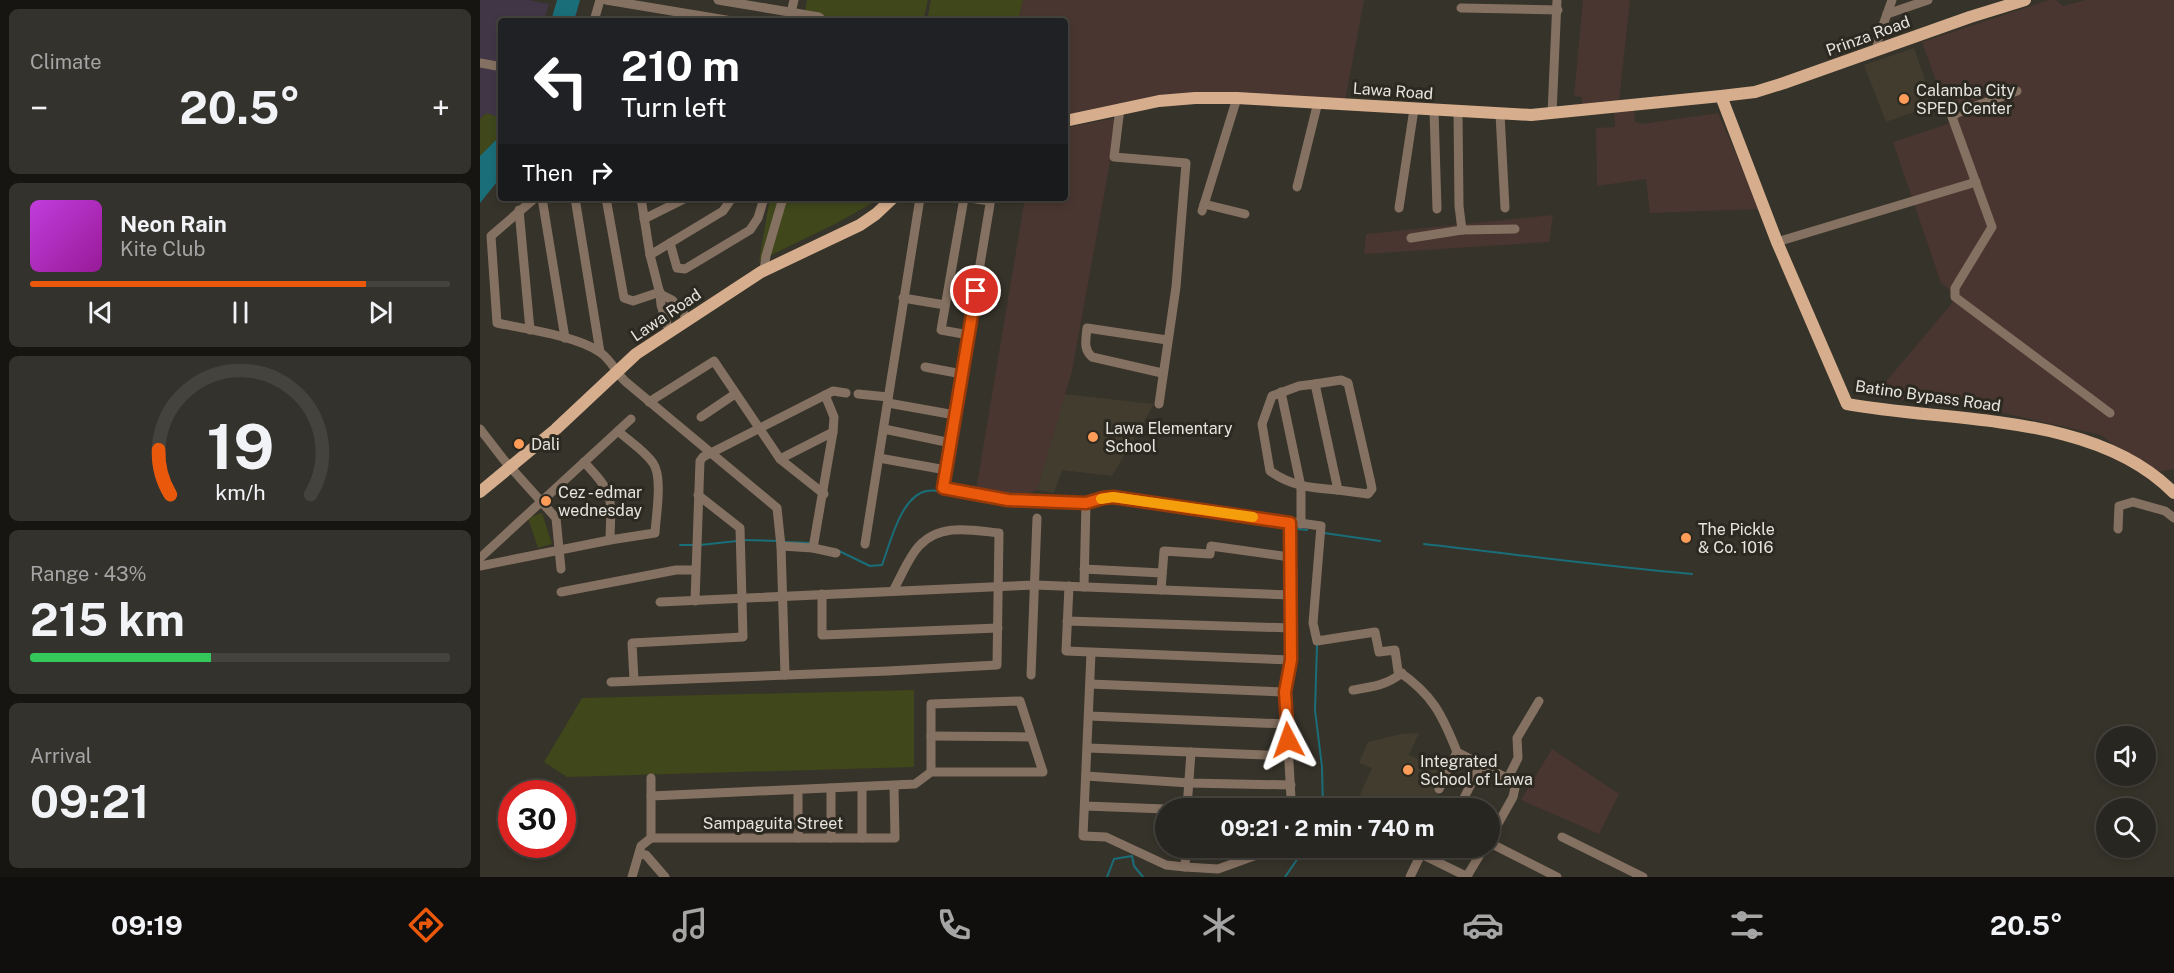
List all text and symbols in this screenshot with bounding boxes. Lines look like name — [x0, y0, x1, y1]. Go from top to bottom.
street label: Prinza Road — [1823, 12, 1913, 60]
text: 210 m — [621, 41, 740, 90]
icon: left — [522, 42, 600, 120]
text: Climate — [30, 50, 102, 74]
street label: Lawa Road — [1352, 79, 1434, 103]
text: 20.5° — [179, 81, 301, 134]
place label: Calamba City SPED Center — [1916, 81, 2016, 118]
text: − — [30, 89, 48, 127]
text: + — [432, 89, 450, 127]
text: Turn left — [621, 91, 727, 123]
marker: Calamba City SPED Center — [1897, 92, 1911, 106]
icon: right — [585, 156, 618, 189]
text: Then — [522, 160, 573, 186]
text: Neon Rain — [120, 211, 227, 237]
text: Kite Club — [120, 237, 205, 261]
pin — [950, 265, 1001, 316]
icon: arrive — [959, 274, 992, 307]
street label: Lawa Road — [627, 285, 705, 345]
icon: previous — [84, 296, 117, 329]
icon: pause — [224, 296, 257, 329]
icon: next — [364, 296, 397, 329]
street label: Batino Bypass Road — [1854, 376, 2002, 416]
text: 19 — [206, 411, 274, 484]
place label: Lawa Elementary School — [1105, 419, 1233, 456]
marker: Lawa Elementary School — [1086, 430, 1100, 444]
place label: Dali — [531, 435, 560, 454]
marker: Dali — [512, 437, 526, 451]
text: km/h — [215, 481, 265, 506]
place label: Cez - edmar wednesday — [558, 483, 642, 520]
marker: Cez - edmar wednesday — [539, 494, 553, 508]
place label: The Pickle & Co. 1016 — [1698, 520, 1775, 557]
marker: The Pickle & Co. 1016 — [1679, 531, 1693, 545]
text: Range · 43% — [30, 562, 147, 586]
text: 215 km — [30, 593, 185, 646]
position arrow — [1256, 708, 1320, 772]
map controls — [2096, 726, 2156, 858]
button: sound — [2096, 726, 2156, 786]
text: Arrival — [30, 744, 92, 768]
place label: Integrated School of Lawa — [1420, 752, 1533, 789]
marker: Integrated School of Lawa — [1401, 763, 1415, 777]
text: 09:21 — [30, 775, 149, 828]
speed limit sign: 30 — [498, 780, 576, 858]
button: search — [2096, 798, 2156, 858]
street label: Sampaguita Street — [703, 814, 843, 833]
text: 09:21 · 2 min · 740 m — [1221, 815, 1434, 841]
icon: directions — [405, 904, 447, 946]
icon: music — [669, 904, 711, 946]
icon: phone — [933, 904, 975, 946]
icon: climate — [1198, 904, 1240, 946]
icon: car — [1462, 904, 1504, 946]
icon: filters — [1726, 904, 1768, 946]
text: 09:19 — [111, 909, 183, 941]
text: 20.5° — [1990, 909, 2063, 941]

